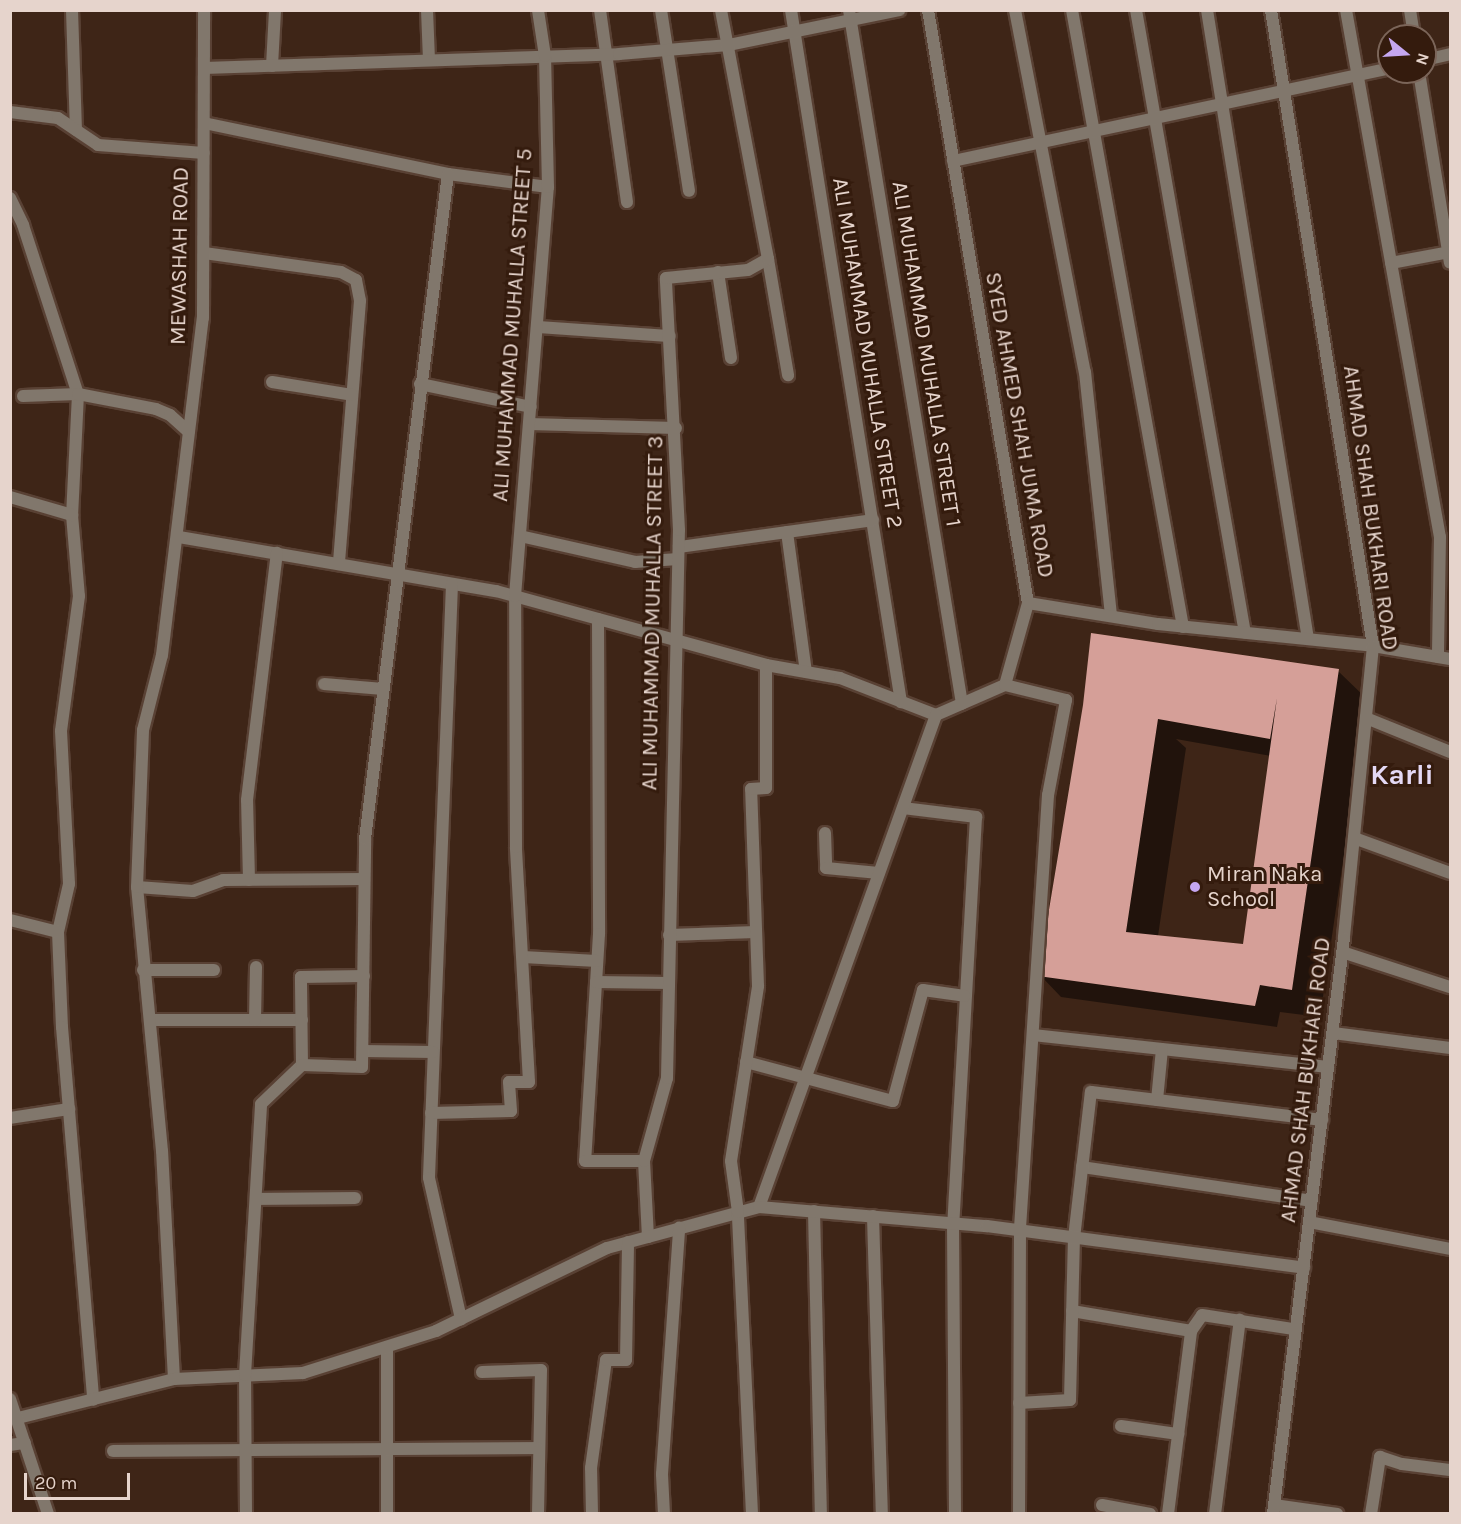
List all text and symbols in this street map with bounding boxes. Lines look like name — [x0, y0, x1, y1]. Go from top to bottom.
north arrow — [1377, 24, 1437, 84]
text: N — [1412, 51, 1434, 67]
street label: ALI MUHAMMAD MUHALLA STREET 5 — [487, 147, 539, 503]
street label: MEWASHAH ROAD — [165, 167, 195, 345]
street label: ALI MUHAMMAD MUHALLA STREET 2 — [826, 176, 908, 530]
street label: ALI MUHAMMAD MUHALLA STREET 1 — [886, 180, 966, 528]
street label: SYED AHMED SHAH JUMA ROAD — [979, 270, 1059, 580]
street label: AHMAD SHAH BUKHARI ROAD — [1337, 364, 1403, 652]
street label: ALI MUHAMMAD MUHALLA STREET 3 — [637, 435, 669, 791]
district label: Karli — [1370, 758, 1434, 792]
place label: Miran Naka School — [1207, 861, 1322, 912]
marker: Miran Naka School — [1188, 880, 1202, 894]
street label: AHMAD SHAH BUKHARI ROAD — [1275, 936, 1337, 1224]
scale bar — [27, 1461, 134, 1499]
text: 20 m — [35, 1472, 77, 1494]

